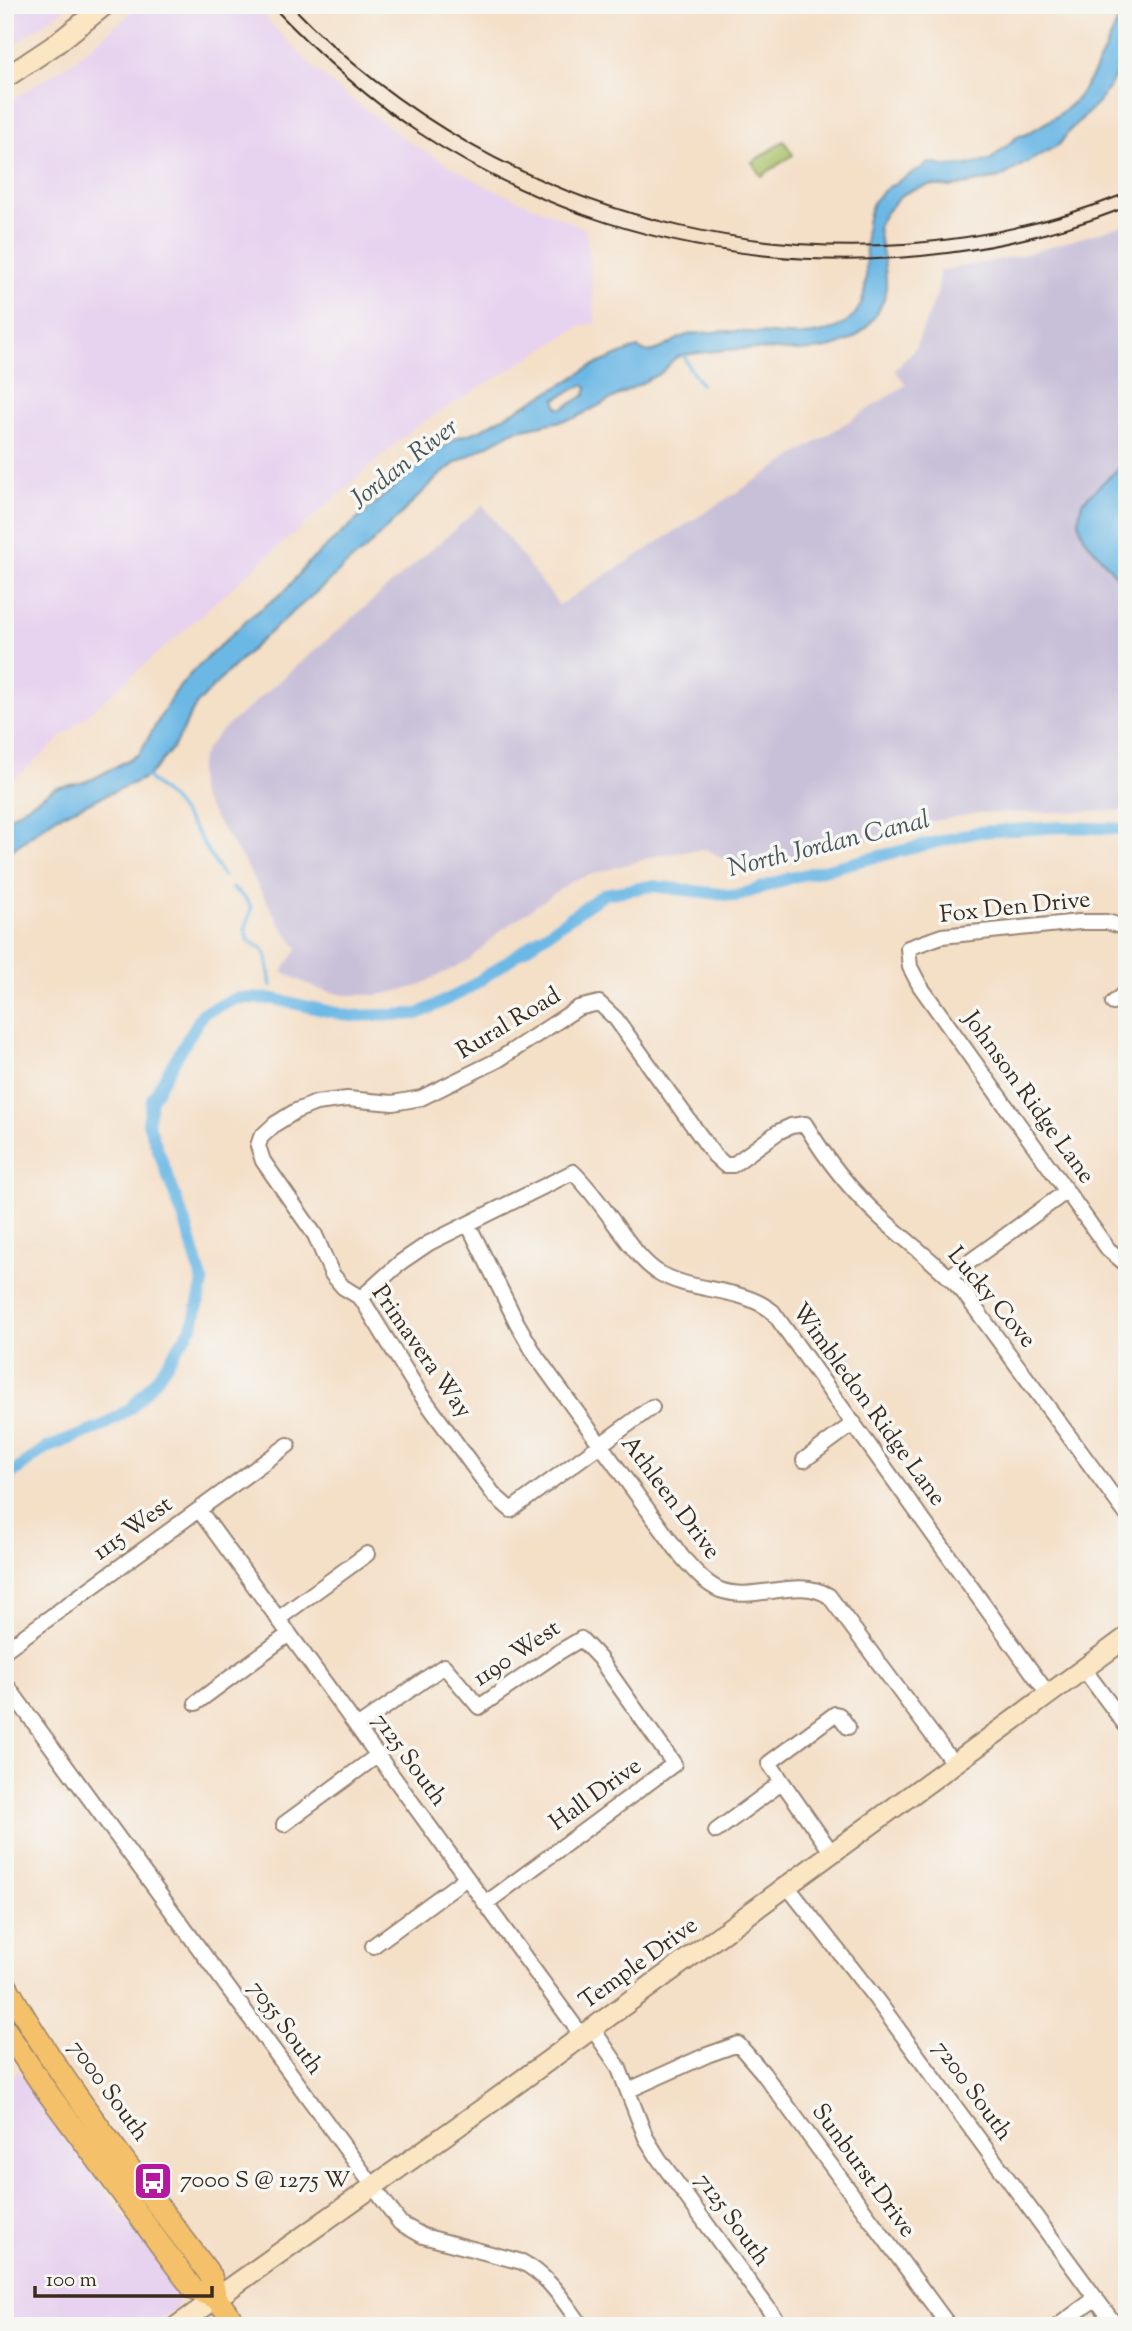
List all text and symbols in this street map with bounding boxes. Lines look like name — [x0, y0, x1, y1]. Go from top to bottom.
water label: Jordan River — [342, 410, 467, 519]
water label: North Jordan Canal — [724, 802, 934, 888]
street label: Fox Den Drive — [938, 883, 1092, 933]
street label: Rural Road — [450, 979, 568, 1068]
street label: Johnson Ridge Lane — [953, 1003, 1102, 1191]
street label: Lucky Cove — [938, 1240, 1044, 1356]
street label: Primavera Way — [362, 1278, 480, 1426]
street label: Wimbledon Ridge Lane — [783, 1296, 953, 1514]
street label: Athleen Drive — [612, 1429, 728, 1567]
street label: 1115 West — [86, 1489, 180, 1569]
street label: 1190 West — [467, 1612, 567, 1696]
street label: 7125 South — [363, 1706, 455, 1814]
street label: Hall Drive — [543, 1750, 649, 1840]
street label: Temple Drive — [573, 1909, 705, 2019]
street label: 7055 South — [239, 1974, 331, 2082]
street label: 7000 South — [59, 2033, 157, 2149]
street label: 7200 South — [924, 2034, 1020, 2148]
street label: Sunburst Drive — [803, 2097, 923, 2245]
bus stop icon: 7000 S @ 1275 W — [132, 2160, 174, 2202]
place label: 7000 S @ 1275 W — [180, 2164, 351, 2198]
street label: 7125 South — [686, 2166, 778, 2274]
scale bar — [35, 2254, 212, 2298]
text: 100 m — [46, 2266, 97, 2296]

